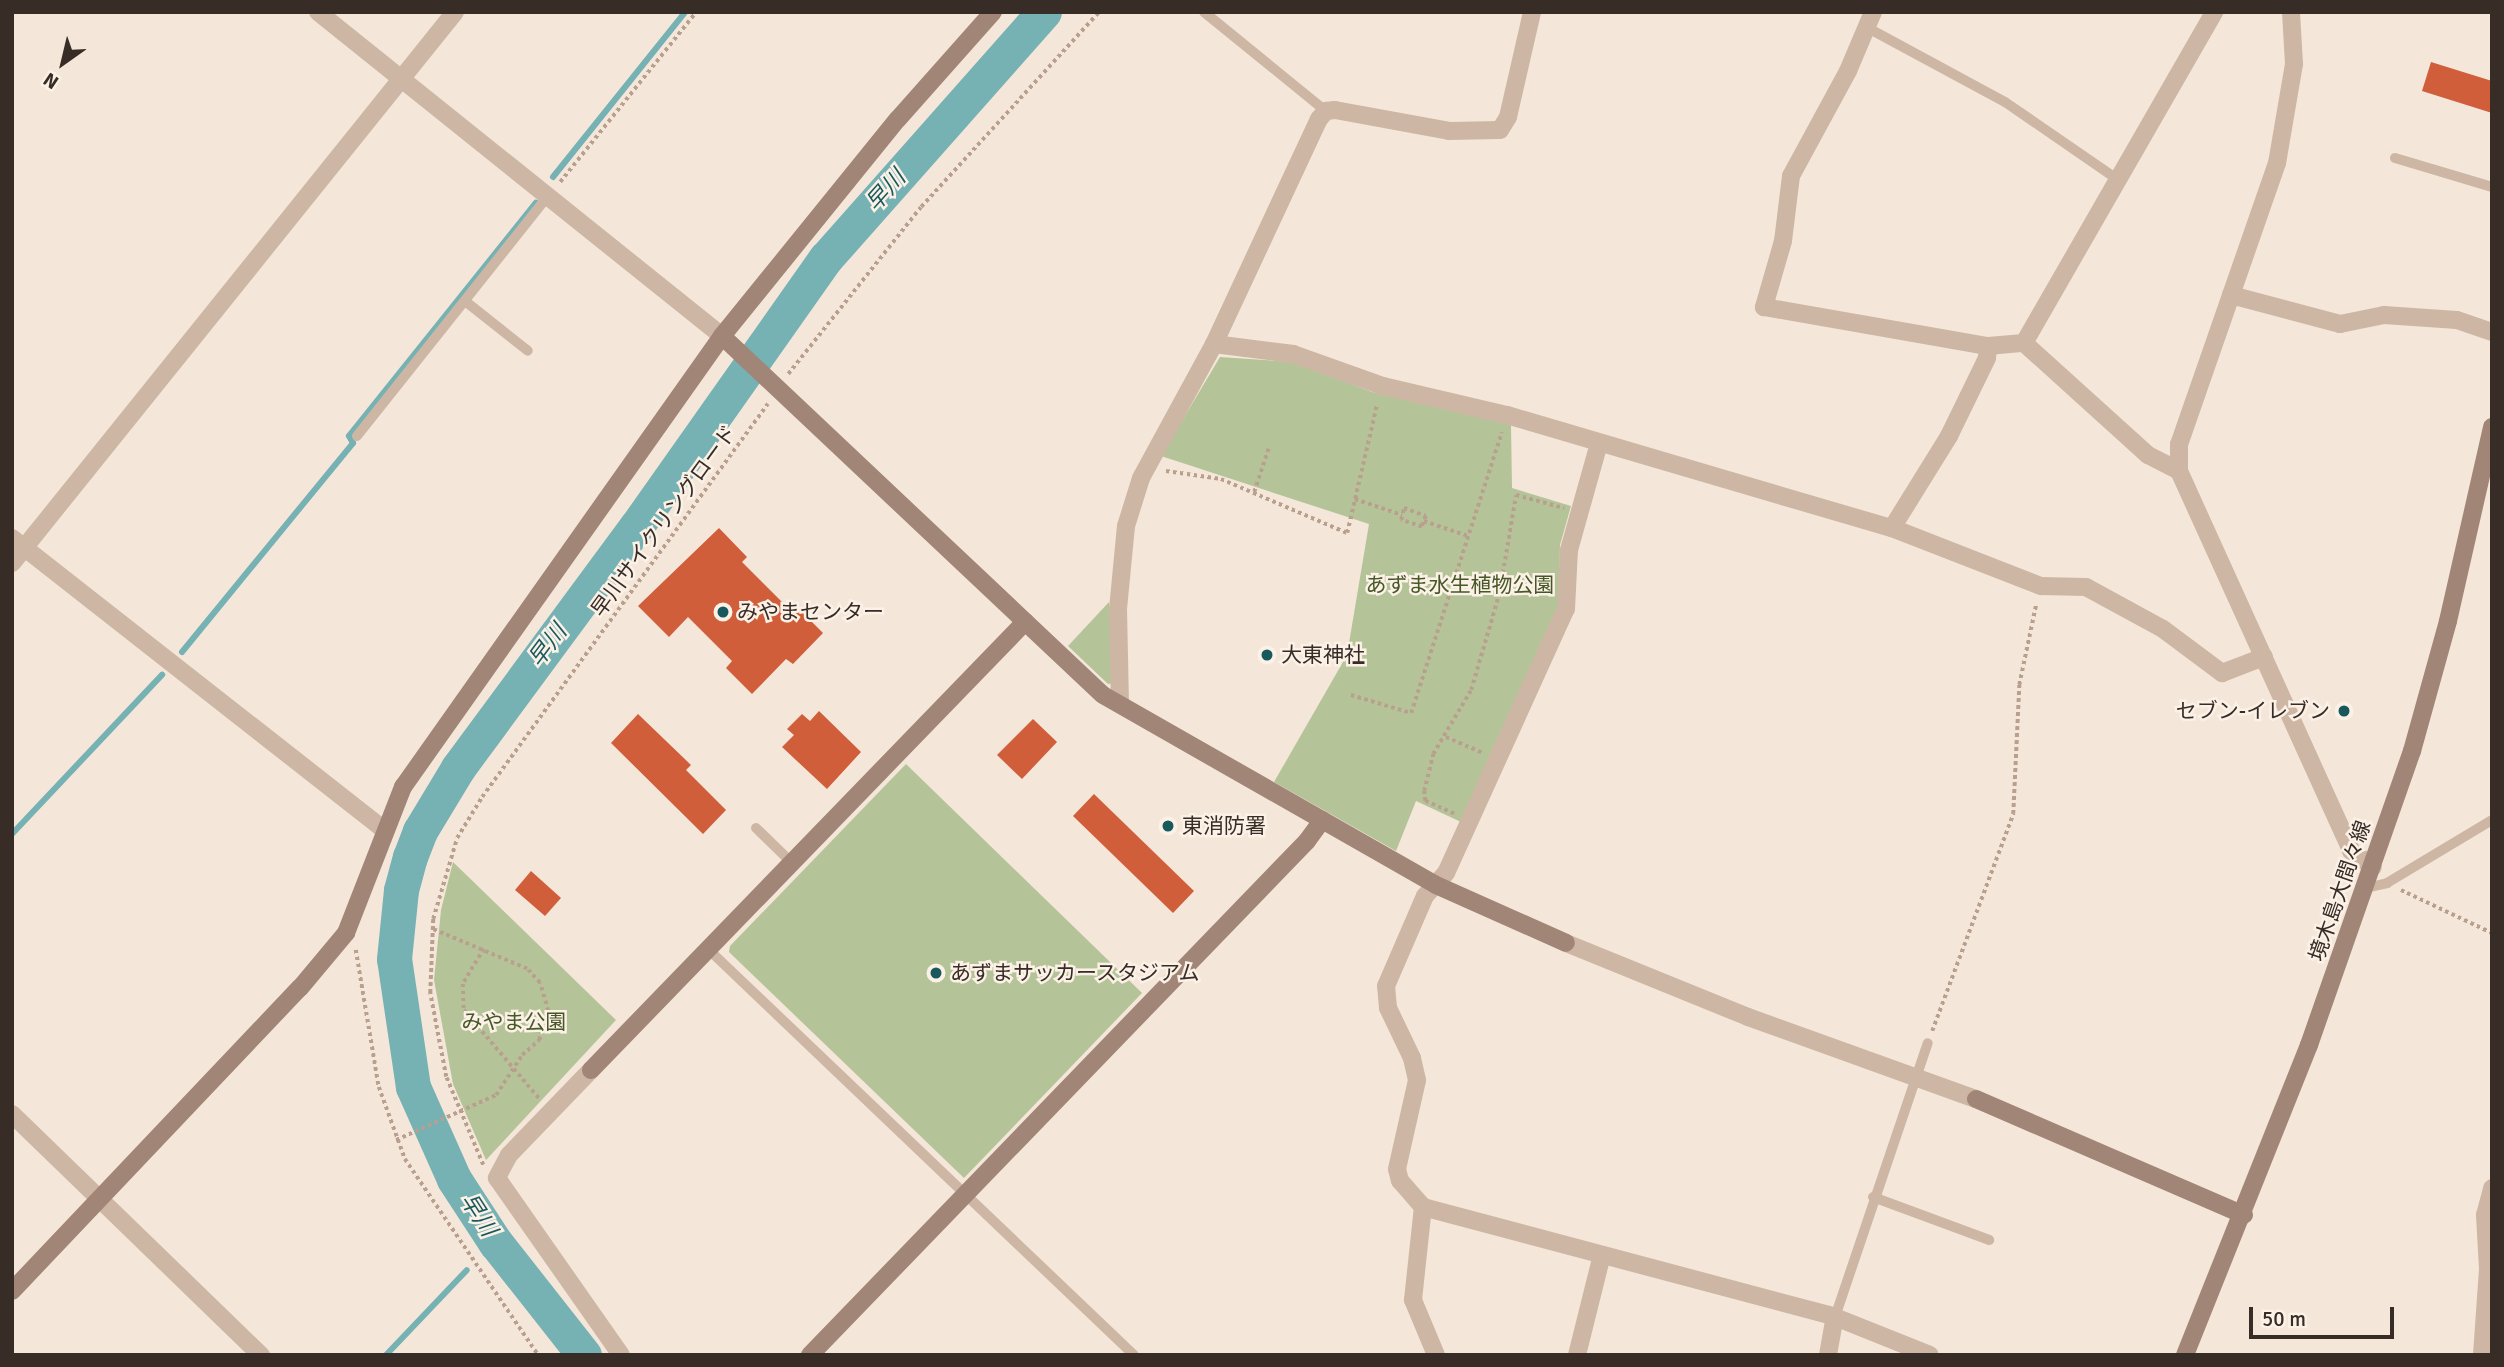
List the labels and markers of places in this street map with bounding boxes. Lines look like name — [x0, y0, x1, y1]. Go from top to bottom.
place label: みやまセンター — [737, 599, 884, 625]
marker: みやまセンター — [715, 604, 731, 620]
place label: 大東神社 — [1281, 642, 1365, 668]
marker: 大東神社 — [1259, 647, 1275, 663]
place label: セブン-イレブン — [2176, 698, 2330, 724]
marker: セブン-イレブン — [2336, 703, 2352, 719]
place label: 東消防署 — [1182, 813, 1266, 839]
marker: 東消防署 — [1160, 818, 1176, 834]
place label: あずまサッカースタジアム — [950, 960, 1202, 986]
marker: あずまサッカースタジアム — [928, 965, 944, 981]

